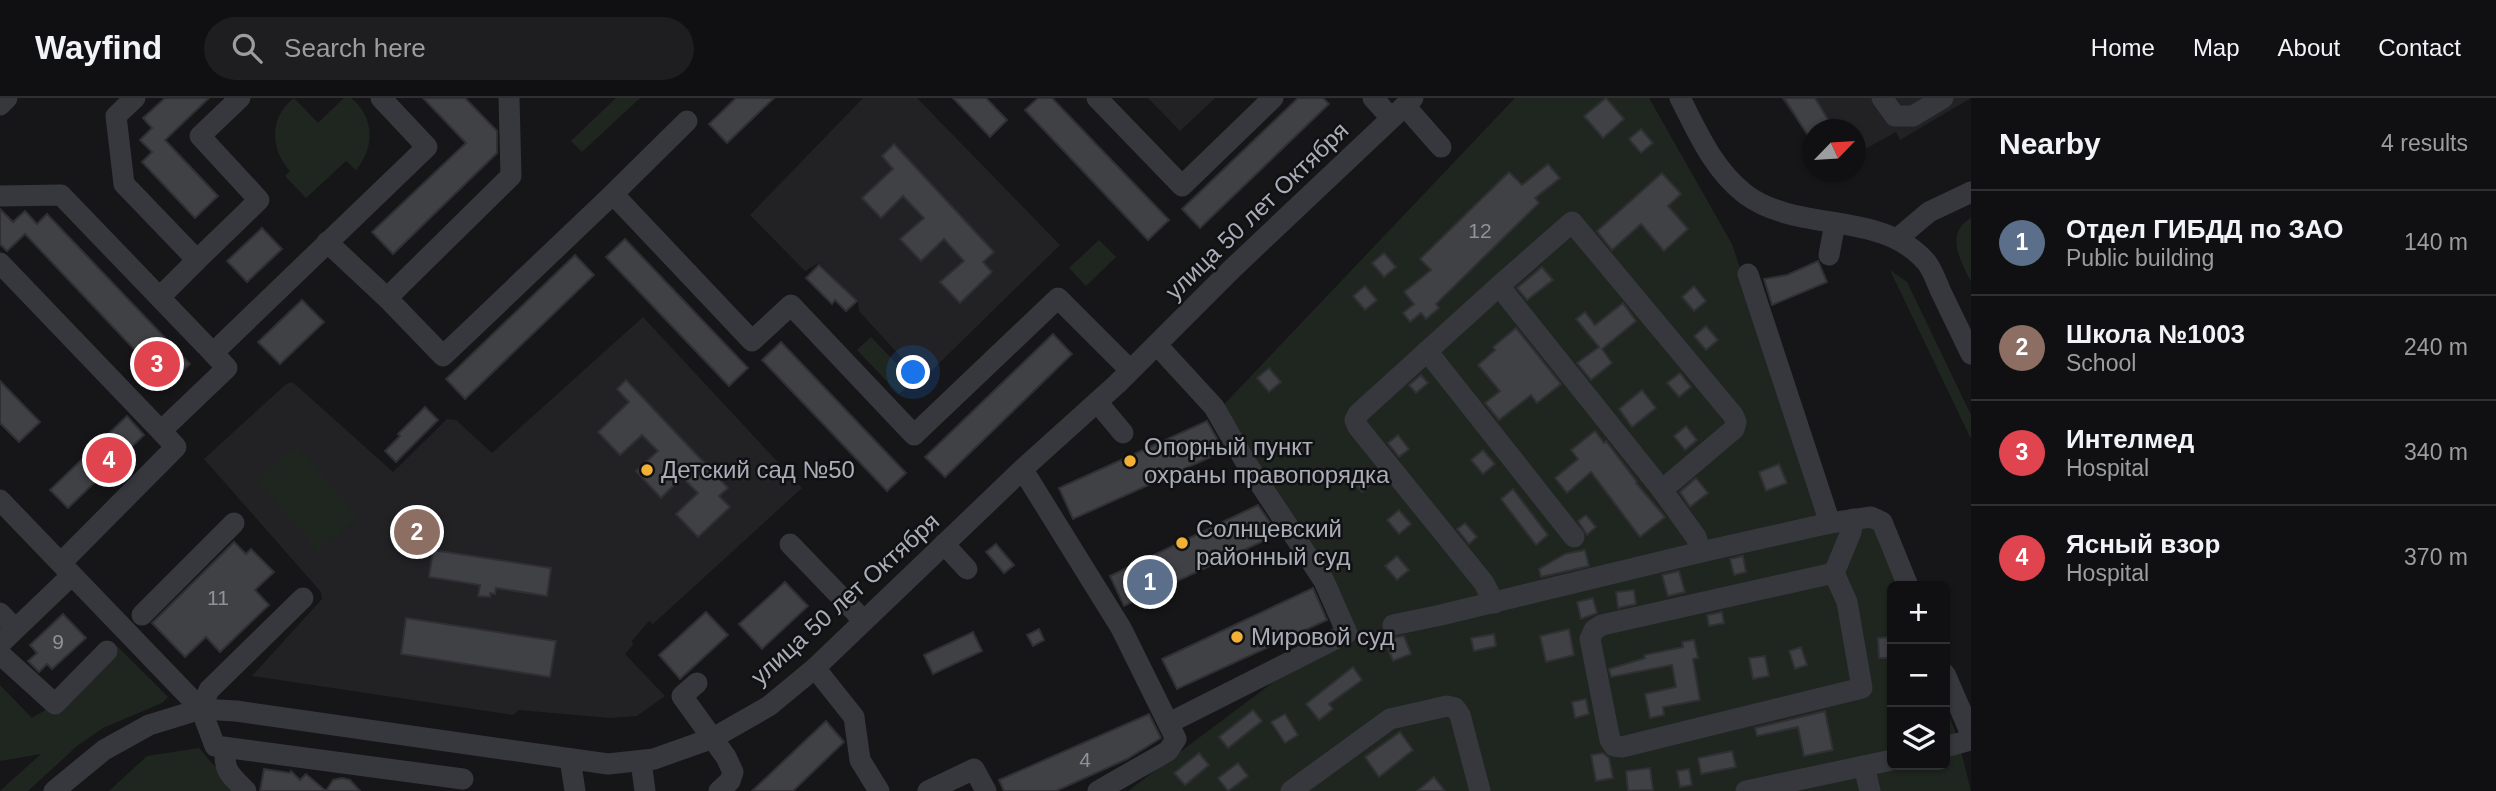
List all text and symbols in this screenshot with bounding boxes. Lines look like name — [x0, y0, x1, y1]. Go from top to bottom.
search box — [204, 17, 694, 80]
text: Wayfind — [35, 29, 162, 66]
icon: search — [228, 29, 266, 67]
text: Search here — [284, 33, 426, 63]
text: Home — [2091, 34, 2155, 61]
text: Map — [2193, 34, 2240, 61]
text: About — [2278, 34, 2340, 61]
text: Contact — [2378, 34, 2461, 61]
street label: улица 50 лет Октября — [1160, 116, 1354, 305]
north arrow — [1803, 119, 1866, 182]
text: Nearby — [1999, 127, 2101, 160]
text: 4 results — [2381, 130, 2468, 156]
text: Отдел ГИБДД по ЗАО — [2066, 214, 2343, 244]
house number: 12 — [1468, 219, 1492, 242]
text: 1 — [2016, 229, 2028, 255]
text: 140 m — [2404, 229, 2468, 255]
text: Public building — [2066, 245, 2214, 271]
text: Школа №1003 — [2066, 319, 2245, 349]
text: 2 — [2016, 334, 2028, 360]
text: 240 m — [2404, 334, 2468, 360]
pin: 3 — [134, 338, 180, 390]
text: School — [2066, 350, 2136, 376]
your location — [896, 355, 930, 389]
text: Интелмед — [2066, 424, 2194, 454]
place label: Опорный пункт охраны правопорядка — [1144, 433, 1390, 488]
pin: 4 — [86, 434, 132, 486]
text: 3 — [2016, 439, 2028, 465]
text: 340 m — [2404, 439, 2468, 465]
marker: Опорный пункт охраны правопорядка — [1122, 453, 1138, 469]
text: Hospital — [2066, 455, 2149, 481]
place label: Детский сад №50 — [661, 456, 855, 483]
marker: Детский сад №50 — [639, 462, 655, 478]
pin: 2 — [394, 506, 440, 558]
street label: улица 50 лет Октября — [745, 507, 944, 690]
place label: Солнцевский районный суд — [1196, 515, 1351, 570]
text: Ясный взор — [2066, 529, 2220, 559]
marker: Солнцевский районный суд — [1174, 535, 1190, 551]
text: 4 — [2016, 544, 2028, 570]
text: 370 m — [2404, 544, 2468, 570]
pin: 1 — [1127, 556, 1173, 608]
text: Hospital — [2066, 560, 2149, 586]
map controls — [1887, 581, 1950, 770]
button: + — [1887, 581, 1950, 644]
house number: 11 — [207, 586, 229, 609]
place label: Мировой суд — [1251, 623, 1394, 650]
marker: Мировой суд — [1229, 629, 1245, 645]
house number: 9 — [52, 630, 64, 653]
button: − — [1887, 644, 1950, 707]
button: layers — [1887, 707, 1950, 770]
house number: 4 — [1079, 748, 1091, 771]

